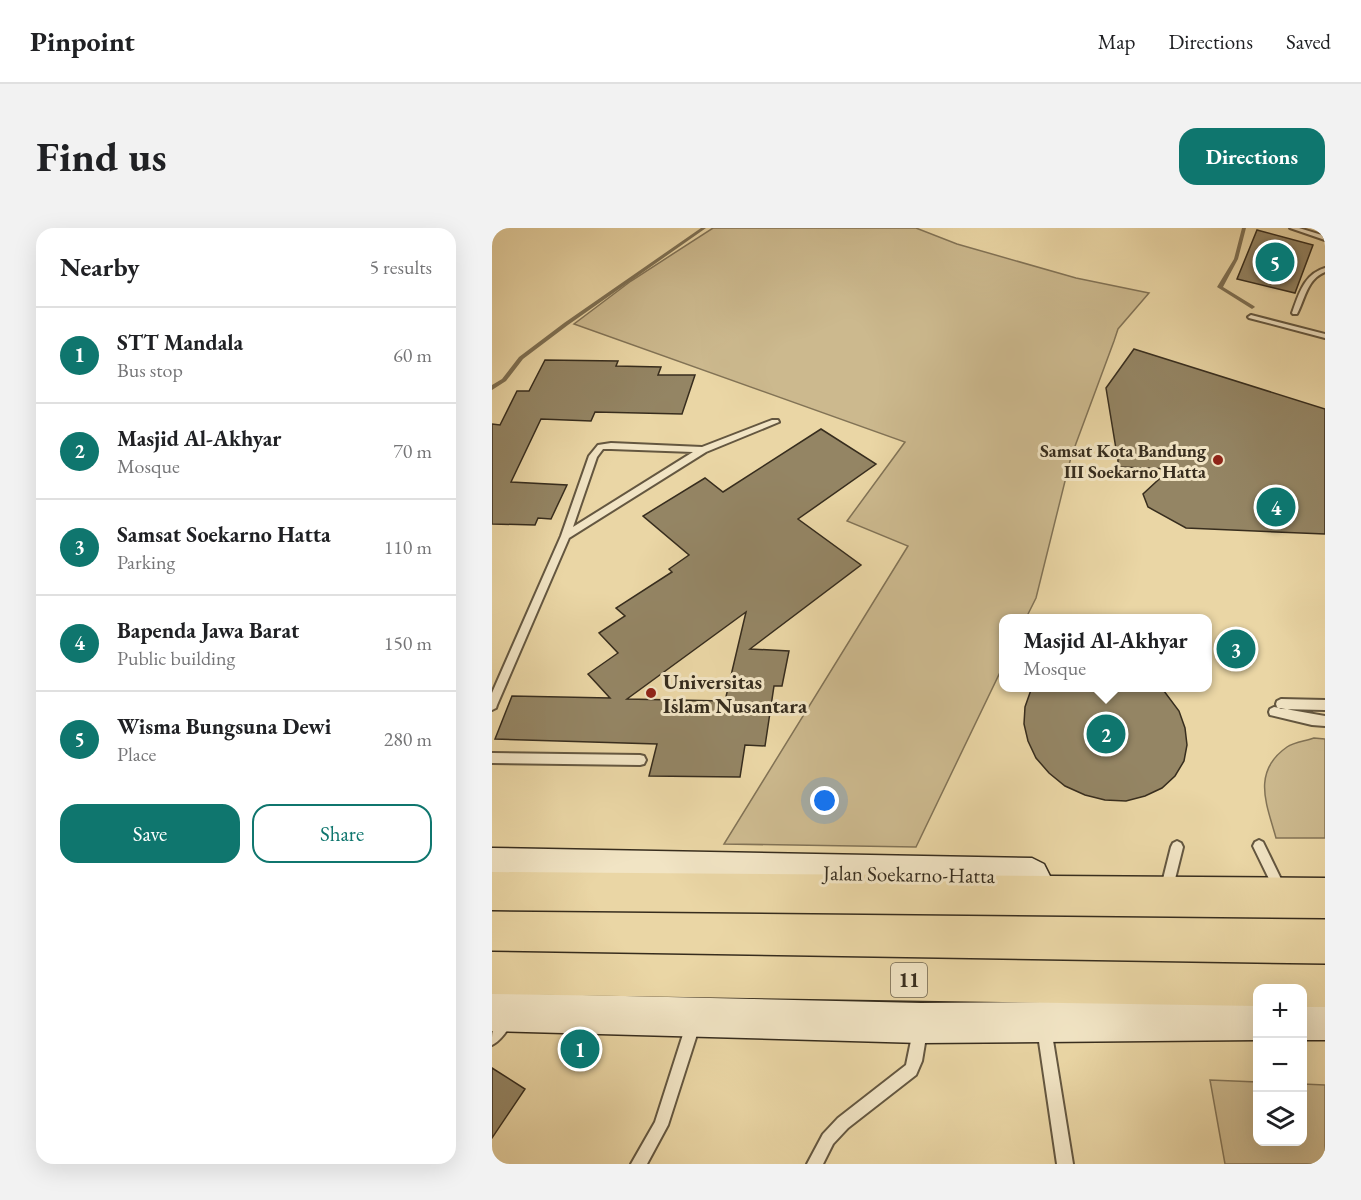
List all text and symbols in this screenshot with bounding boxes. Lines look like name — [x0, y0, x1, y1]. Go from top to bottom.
text: Pinpoint — [30, 23, 135, 59]
text: Map — [1098, 28, 1135, 55]
text: Directions — [1168, 28, 1253, 55]
text: Saved — [1286, 28, 1331, 55]
button: Directions — [1179, 128, 1325, 185]
text: Find us — [36, 129, 167, 184]
pin: 5 — [1256, 240, 1294, 285]
text: Nearby — [60, 250, 140, 284]
text: 5 results — [369, 254, 432, 280]
text: STT Mandala — [117, 328, 243, 357]
text: 1 — [74, 342, 85, 368]
text: 60 m — [393, 342, 432, 368]
text: Bus stop — [117, 357, 183, 383]
text: Masjid Al-Akhyar — [117, 424, 281, 453]
text: 2 — [74, 438, 85, 464]
text: 70 m — [393, 438, 432, 464]
place label: Samsat Kota Bandung III Soekarno Hatta — [1040, 439, 1207, 483]
text: Mosque — [117, 453, 180, 479]
marker: Samsat Kota Bandung III Soekarno Hatta — [1211, 453, 1225, 467]
pin: 4 — [1256, 484, 1296, 530]
text: Samsat Soekarno Hatta — [117, 520, 331, 549]
text: 3 — [74, 534, 85, 560]
text: 110 m — [384, 534, 432, 560]
text: Parking — [117, 549, 175, 575]
popup — [999, 614, 1212, 692]
text: Bapenda Jawa Barat — [117, 616, 299, 645]
text: Masjid Al-Akhyar — [1023, 626, 1188, 655]
pin: 3 — [1216, 626, 1256, 672]
text: 4 — [74, 630, 85, 656]
text: 150 m — [384, 630, 432, 656]
text: Public building — [117, 645, 235, 671]
text: Mosque — [1023, 655, 1086, 681]
place label: Universitas Islam Nusantara — [663, 668, 808, 719]
marker: Universitas Islam Nusantara — [644, 686, 658, 700]
text: Wisma Bungsuna Dewi — [117, 712, 331, 741]
pin: 2 — [1086, 712, 1126, 756]
text: 5 — [74, 726, 85, 752]
text: 280 m — [384, 726, 432, 752]
text: Place — [117, 741, 156, 767]
your location — [810, 786, 839, 815]
button: Save — [60, 804, 240, 863]
button: Share — [252, 804, 432, 863]
street label: Jalan Soekarno-Hatta — [821, 859, 996, 889]
road number: 11 — [891, 963, 927, 997]
map controls — [1253, 984, 1307, 1146]
button: + — [1253, 984, 1307, 1038]
pin: 1 — [560, 1026, 599, 1072]
button: − — [1253, 1038, 1307, 1092]
button: layers — [1253, 1092, 1307, 1146]

